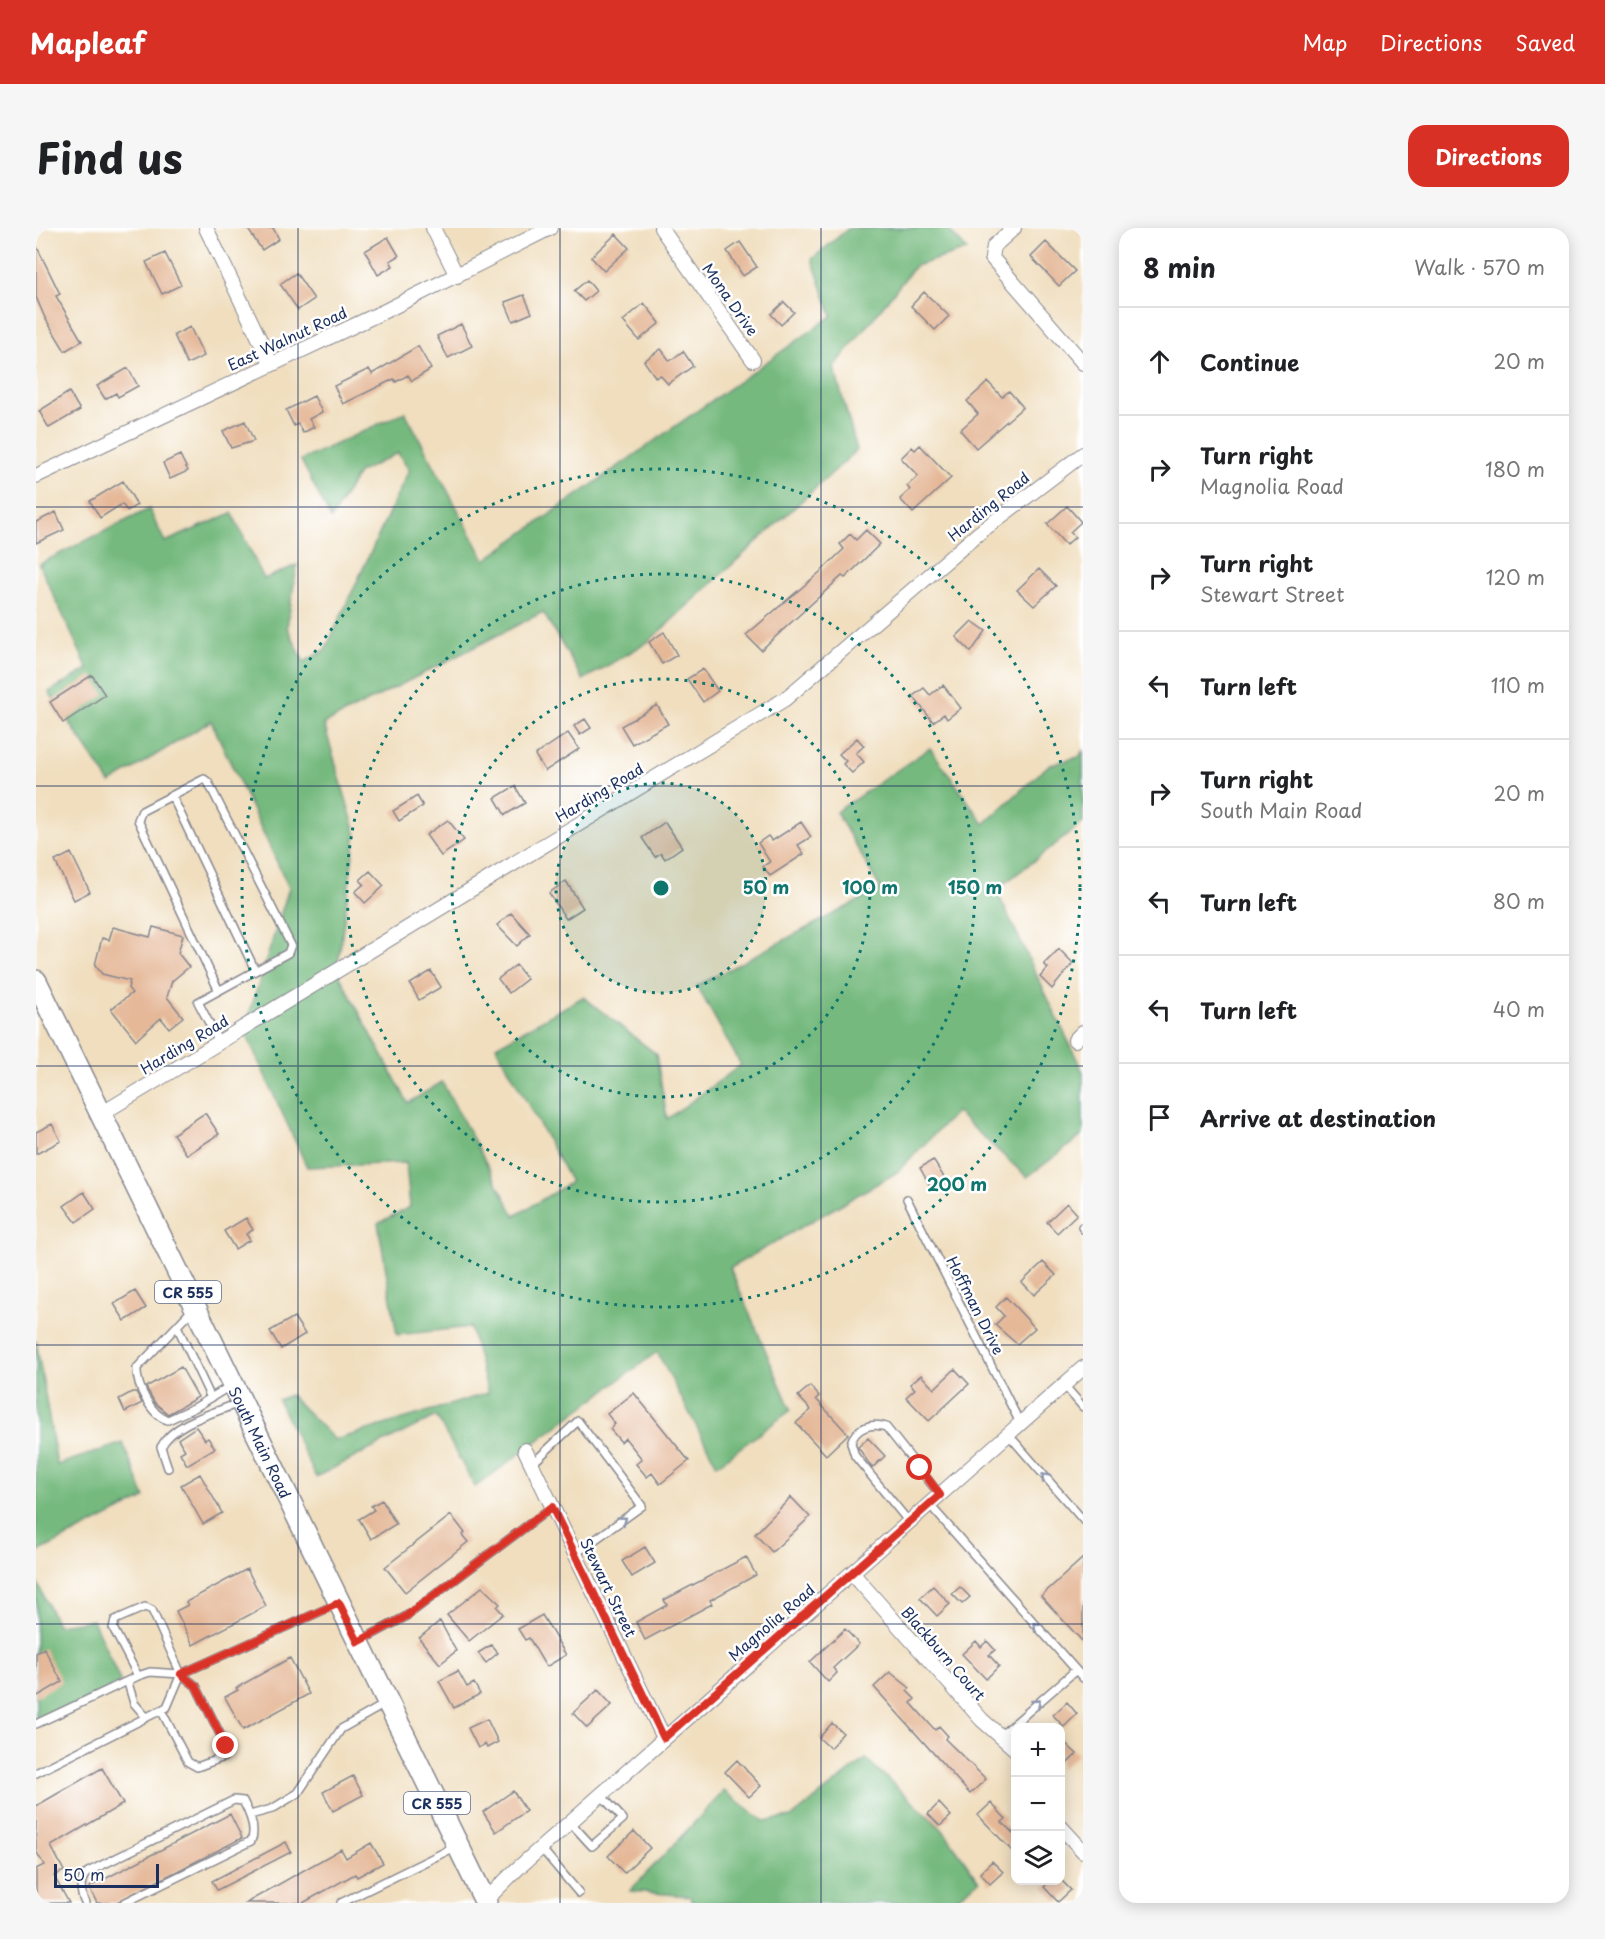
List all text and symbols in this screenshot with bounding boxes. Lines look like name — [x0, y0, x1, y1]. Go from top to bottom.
text: Mapleaf — [30, 21, 146, 64]
text: Map — [1302, 26, 1347, 58]
text: Directions — [1380, 26, 1482, 58]
text: Saved — [1515, 26, 1575, 58]
text: Find us — [36, 125, 183, 188]
button: Directions — [1408, 125, 1569, 187]
text: 8 min — [1143, 248, 1216, 287]
text: Walk · 570 m — [1414, 252, 1545, 282]
street label: Mona Drive — [697, 258, 765, 340]
street label: East Walnut Road — [223, 300, 351, 376]
icon: ahead — [1143, 345, 1176, 378]
text: Continue — [1200, 345, 1299, 378]
text: 20 m — [1493, 346, 1545, 376]
text: Turn right — [1200, 438, 1313, 471]
icon: right — [1143, 453, 1176, 486]
text: 180 m — [1485, 454, 1545, 484]
street label: Harding Road — [942, 466, 1034, 546]
text: Magnolia Road — [1200, 471, 1344, 501]
text: Turn right — [1200, 546, 1313, 579]
icon: right — [1143, 561, 1176, 594]
text: 120 m — [1486, 562, 1545, 592]
text: Stewart Street — [1200, 579, 1344, 609]
icon: left — [1143, 669, 1176, 702]
text: Turn left — [1200, 669, 1297, 702]
text: 110 m — [1491, 670, 1545, 700]
street label: Harding Road — [550, 756, 648, 828]
text: Turn right — [1200, 762, 1313, 795]
icon: right — [1143, 777, 1176, 810]
text: 20 m — [1493, 778, 1545, 808]
text: South Main Road — [1200, 795, 1362, 825]
text: 50 m — [743, 873, 789, 900]
text: 100 m — [842, 873, 898, 900]
text: 150 m — [948, 873, 1002, 900]
centre of rings — [651, 878, 671, 898]
icon: left — [1143, 885, 1176, 918]
text: Turn left — [1200, 885, 1297, 918]
text: 80 m — [1493, 886, 1545, 916]
icon: left — [1143, 993, 1176, 1026]
text: Turn left — [1200, 993, 1297, 1026]
text: 40 m — [1493, 994, 1545, 1024]
street label: Harding Road — [135, 1008, 233, 1080]
icon: arrive — [1143, 1101, 1176, 1134]
text: Arrive at destination — [1200, 1101, 1436, 1134]
text: 200 m — [927, 1170, 987, 1197]
street label: Hoffman Drive — [941, 1252, 1011, 1358]
road number: CR 555 — [155, 1281, 221, 1303]
street label: South Main Road — [224, 1382, 298, 1502]
route start — [906, 1454, 932, 1480]
one-way arrow — [1042, 1473, 1053, 1484]
one-way arrow — [616, 1516, 627, 1527]
street label: Stewart Street — [575, 1533, 643, 1641]
street label: Magnolia Road — [723, 1578, 819, 1666]
street label: Blackburn Court — [897, 1601, 991, 1705]
one-way arrow — [1033, 1622, 1044, 1633]
one-way arrow — [1031, 1700, 1042, 1711]
map controls — [1011, 1723, 1065, 1885]
button: + — [1011, 1723, 1065, 1777]
route end — [212, 1732, 238, 1758]
button: − — [1011, 1777, 1065, 1831]
road number: CR 555 — [404, 1792, 470, 1814]
button: layers — [1011, 1831, 1065, 1885]
scale bar — [54, 1861, 159, 1888]
text: 50 m — [63, 1862, 104, 1886]

